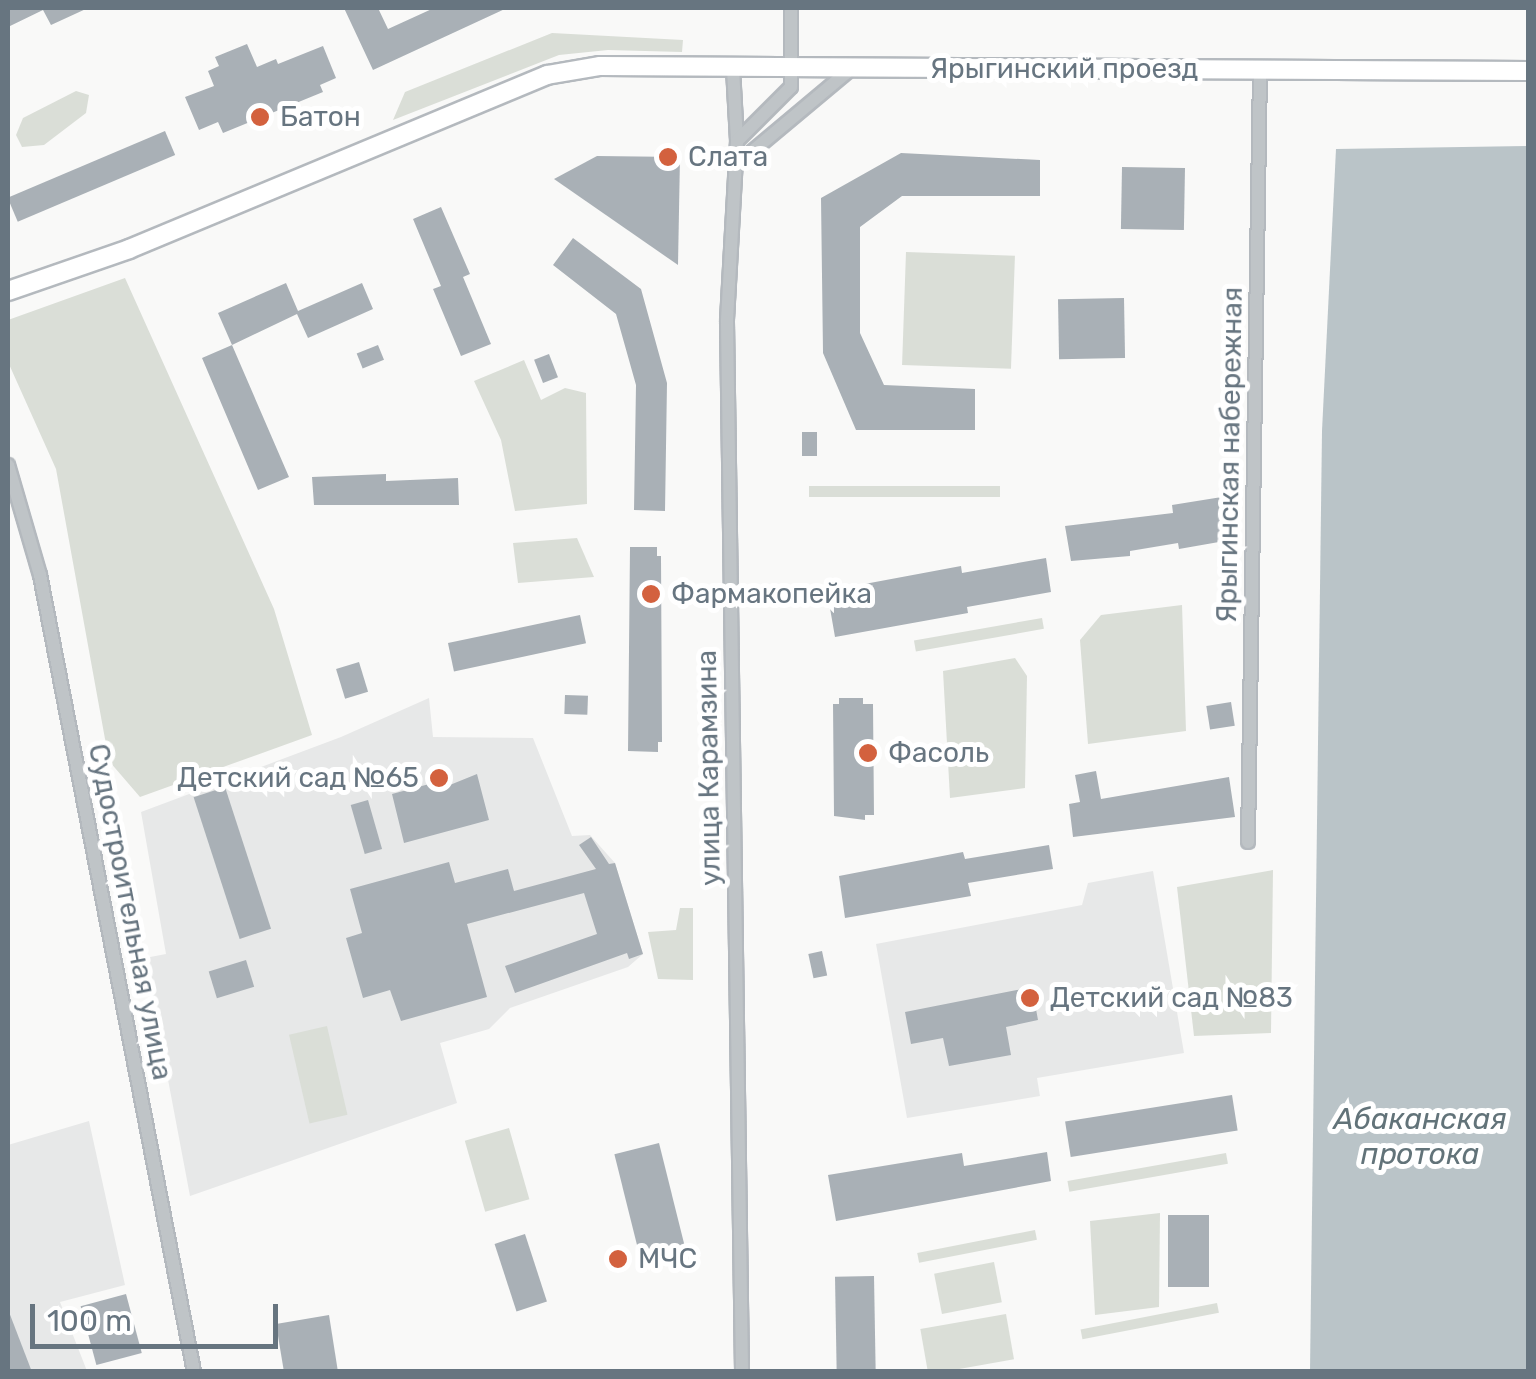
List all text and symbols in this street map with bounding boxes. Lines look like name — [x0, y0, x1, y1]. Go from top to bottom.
street label: Ярыгинский проезд — [930, 52, 1198, 86]
place label: Батон — [280, 100, 361, 134]
marker: Батон — [249, 106, 271, 128]
place label: Слата — [688, 140, 768, 174]
marker: Слата — [657, 146, 679, 168]
street label: Ярыгинская набережная — [1210, 287, 1250, 623]
place label: Фармакопейка — [671, 577, 872, 611]
marker: Фармакопейка — [640, 583, 662, 605]
street label: улица Карамзина — [690, 650, 728, 886]
place label: Фасоль — [888, 736, 989, 770]
street label: Судостроительная улица — [81, 741, 179, 1083]
marker: Фасоль — [857, 742, 879, 764]
place label: Детский сад №65 — [177, 761, 419, 795]
marker: Детский сад №65 — [428, 767, 450, 789]
place label: Детский сад №83 — [1050, 981, 1293, 1015]
marker: Детский сад №83 — [1019, 987, 1041, 1009]
water label: Абаканская протока — [1333, 1101, 1507, 1172]
place label: МЧС — [638, 1242, 697, 1276]
marker: МЧС — [607, 1248, 629, 1270]
scale bar — [35, 1284, 282, 1346]
text: 100 m — [47, 1303, 132, 1339]

